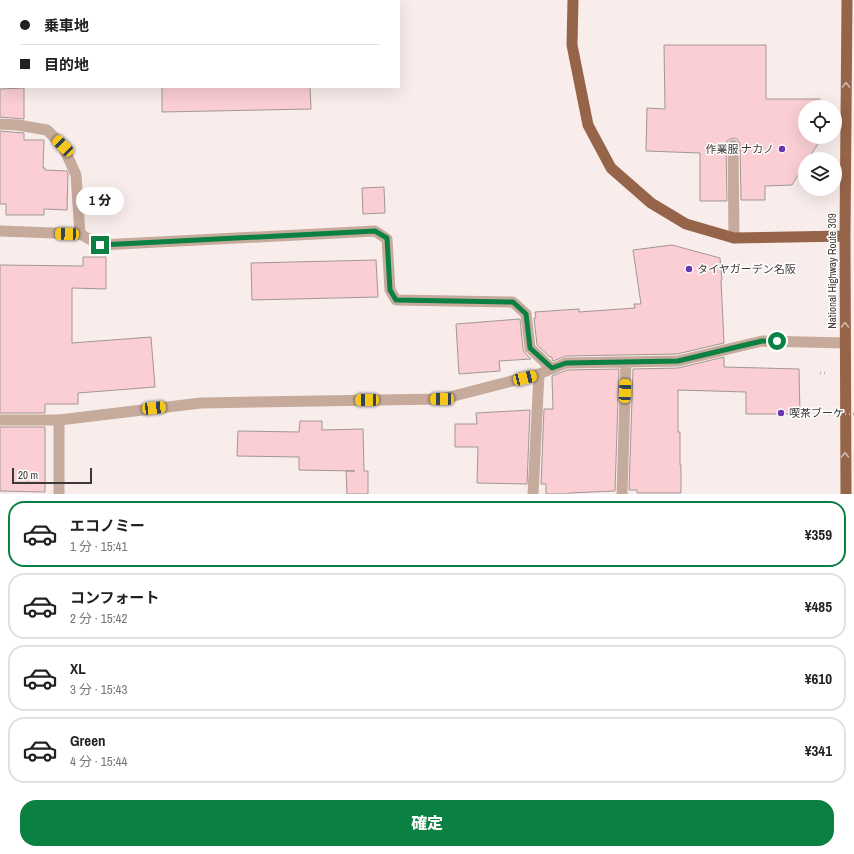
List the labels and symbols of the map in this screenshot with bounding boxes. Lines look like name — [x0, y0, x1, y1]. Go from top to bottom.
one-way arrow — [842, 82, 850, 88]
car — [50, 133, 76, 159]
place label: 作業服 ナカノ — [705, 142, 774, 156]
marker: 作業服 ナカノ — [777, 144, 787, 154]
callout: 1 分 — [76, 187, 124, 215]
street label: National Highway Route 309 — [825, 213, 839, 329]
car — [55, 228, 79, 240]
route end — [91, 236, 109, 254]
place label: タイヤガーデン名阪 — [697, 262, 796, 276]
marker: タイヤガーデン名阪 — [684, 264, 694, 274]
one-way arrow — [841, 322, 849, 328]
route start — [768, 332, 786, 350]
car — [512, 369, 538, 387]
car — [619, 379, 631, 403]
car — [430, 393, 454, 405]
car — [355, 394, 379, 406]
car — [141, 401, 167, 415]
place label: 喫茶ブーケ — [789, 406, 844, 420]
marker: 喫茶ブーケ — [776, 408, 786, 418]
one-way arrow — [841, 452, 849, 458]
scale bar — [12, 466, 92, 485]

